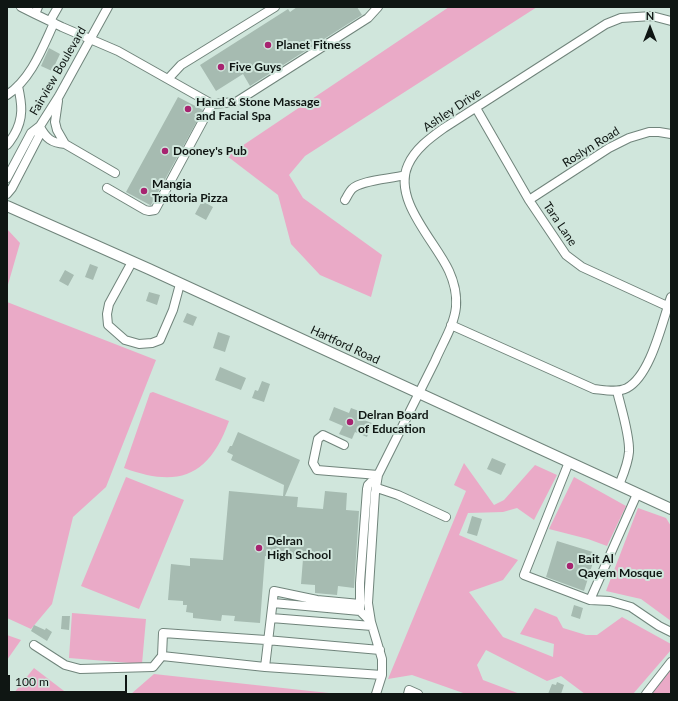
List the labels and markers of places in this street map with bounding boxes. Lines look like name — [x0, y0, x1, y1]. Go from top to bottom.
place label: Planet Fitness — [276, 38, 351, 52]
marker: Planet Fitness — [263, 40, 273, 50]
place label: Five Guys — [229, 60, 281, 74]
marker: Five Guys — [216, 62, 226, 72]
place label: Hand & Stone Massage and Facial Spa — [196, 95, 320, 123]
marker: Hand & Stone Massage and Facial Spa — [183, 104, 193, 114]
place label: Dooney's Pub — [173, 144, 247, 158]
marker: Dooney's Pub — [160, 146, 170, 156]
place label: Mangia Trattoria Pizza — [152, 177, 228, 205]
marker: Mangia Trattoria Pizza — [139, 186, 149, 196]
place label: Delran Board of Education — [358, 408, 429, 436]
marker: Delran Board of Education — [345, 417, 355, 427]
place label: Delran High School — [267, 534, 331, 562]
marker: Delran High School — [254, 543, 264, 553]
place label: Bait Al Qayem Mosque — [578, 552, 662, 580]
marker: Bait Al Qayem Mosque — [565, 561, 575, 571]

